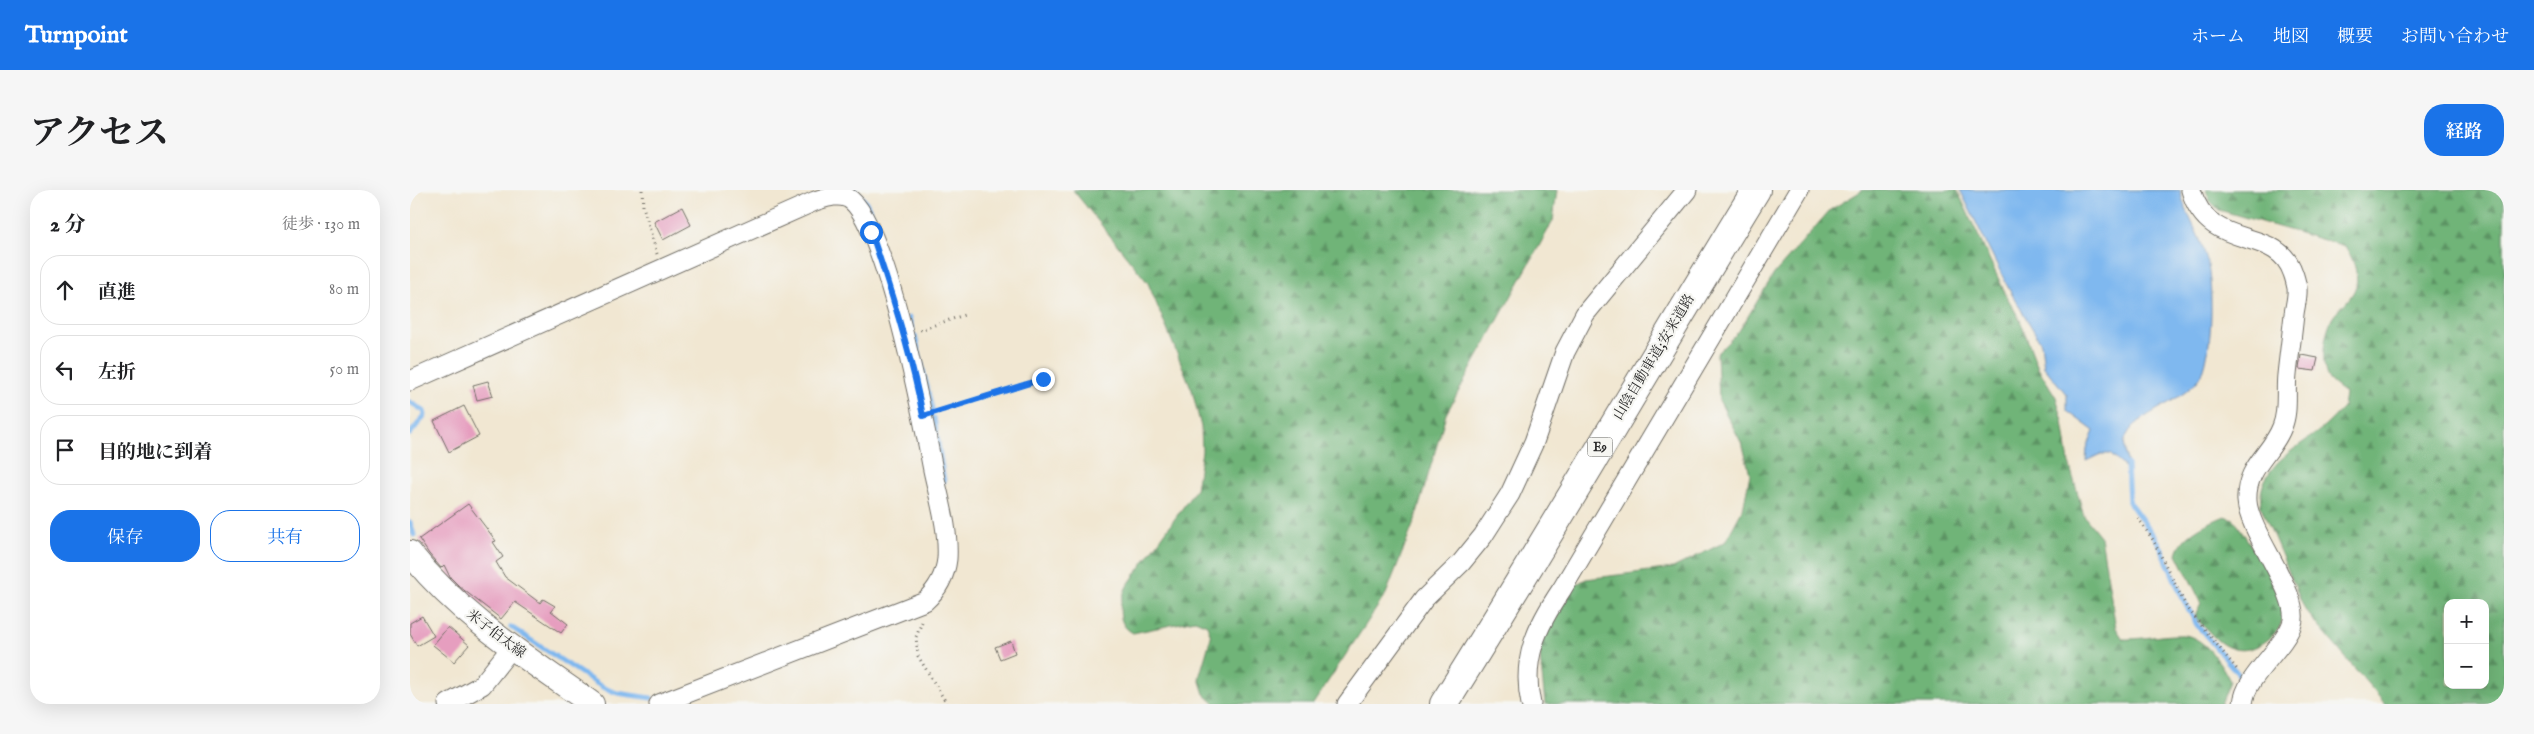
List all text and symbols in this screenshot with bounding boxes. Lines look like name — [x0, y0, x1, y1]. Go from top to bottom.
text: Turnpoint — [25, 20, 128, 51]
text: ホーム — [2191, 26, 2245, 49]
text: 地図 — [2273, 26, 2309, 49]
text: 概要 — [2337, 26, 2373, 49]
text: お問い合わせ — [2401, 26, 2509, 49]
button: 経路 — [2424, 104, 2504, 156]
text: アクセス — [30, 112, 169, 157]
text: 2 分 — [50, 212, 85, 239]
text: 徒歩 · 130 m — [282, 215, 360, 235]
route start — [860, 221, 883, 244]
icon: ahead — [51, 276, 79, 304]
text: 80 m — [329, 280, 359, 300]
text: 直進 — [98, 281, 136, 305]
street label: 山陰自動車道;安来道路 — [1609, 291, 1699, 423]
icon: left — [51, 356, 79, 384]
text: 50 m — [330, 360, 359, 380]
text: 左折 — [98, 361, 136, 385]
route end — [1032, 368, 1055, 391]
icon: arrive — [51, 436, 79, 464]
road number: E9 — [1588, 438, 1612, 456]
text: 目的地に到着 — [98, 441, 212, 465]
button: 保存 — [50, 510, 200, 562]
button: 共有 — [210, 510, 360, 562]
map controls — [2444, 599, 2489, 689]
button: + — [2444, 599, 2489, 644]
street label: 米子伯太線 — [463, 606, 529, 662]
button: − — [2444, 644, 2489, 689]

